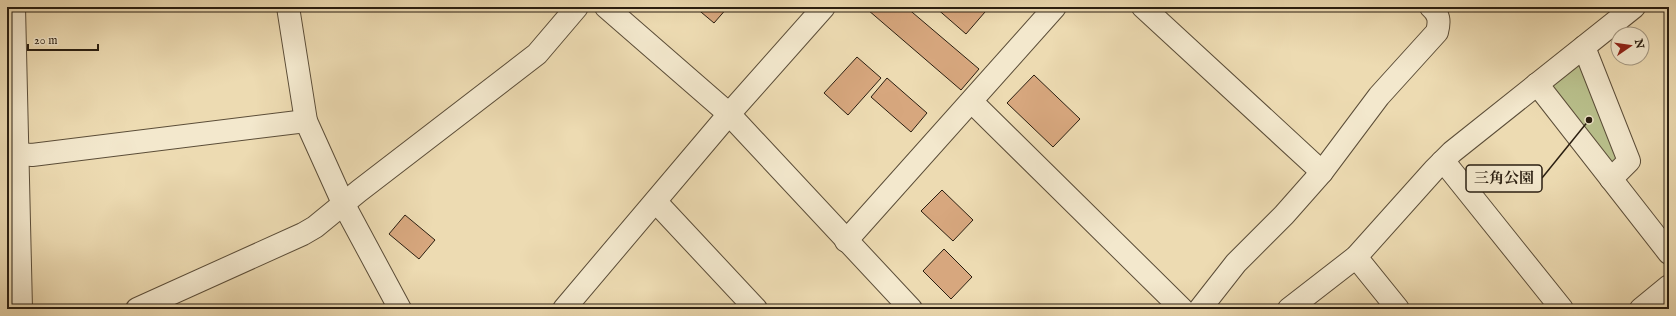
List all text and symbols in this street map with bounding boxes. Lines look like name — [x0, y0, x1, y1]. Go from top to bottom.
scale bar — [28, 26, 98, 52]
north arrow — [1610, 26, 1650, 66]
text: 20 m — [34, 33, 57, 48]
text: N — [1631, 37, 1647, 51]
callout: 三角公園 — [1466, 165, 1542, 192]
text: 三角公園 — [1474, 169, 1534, 188]

